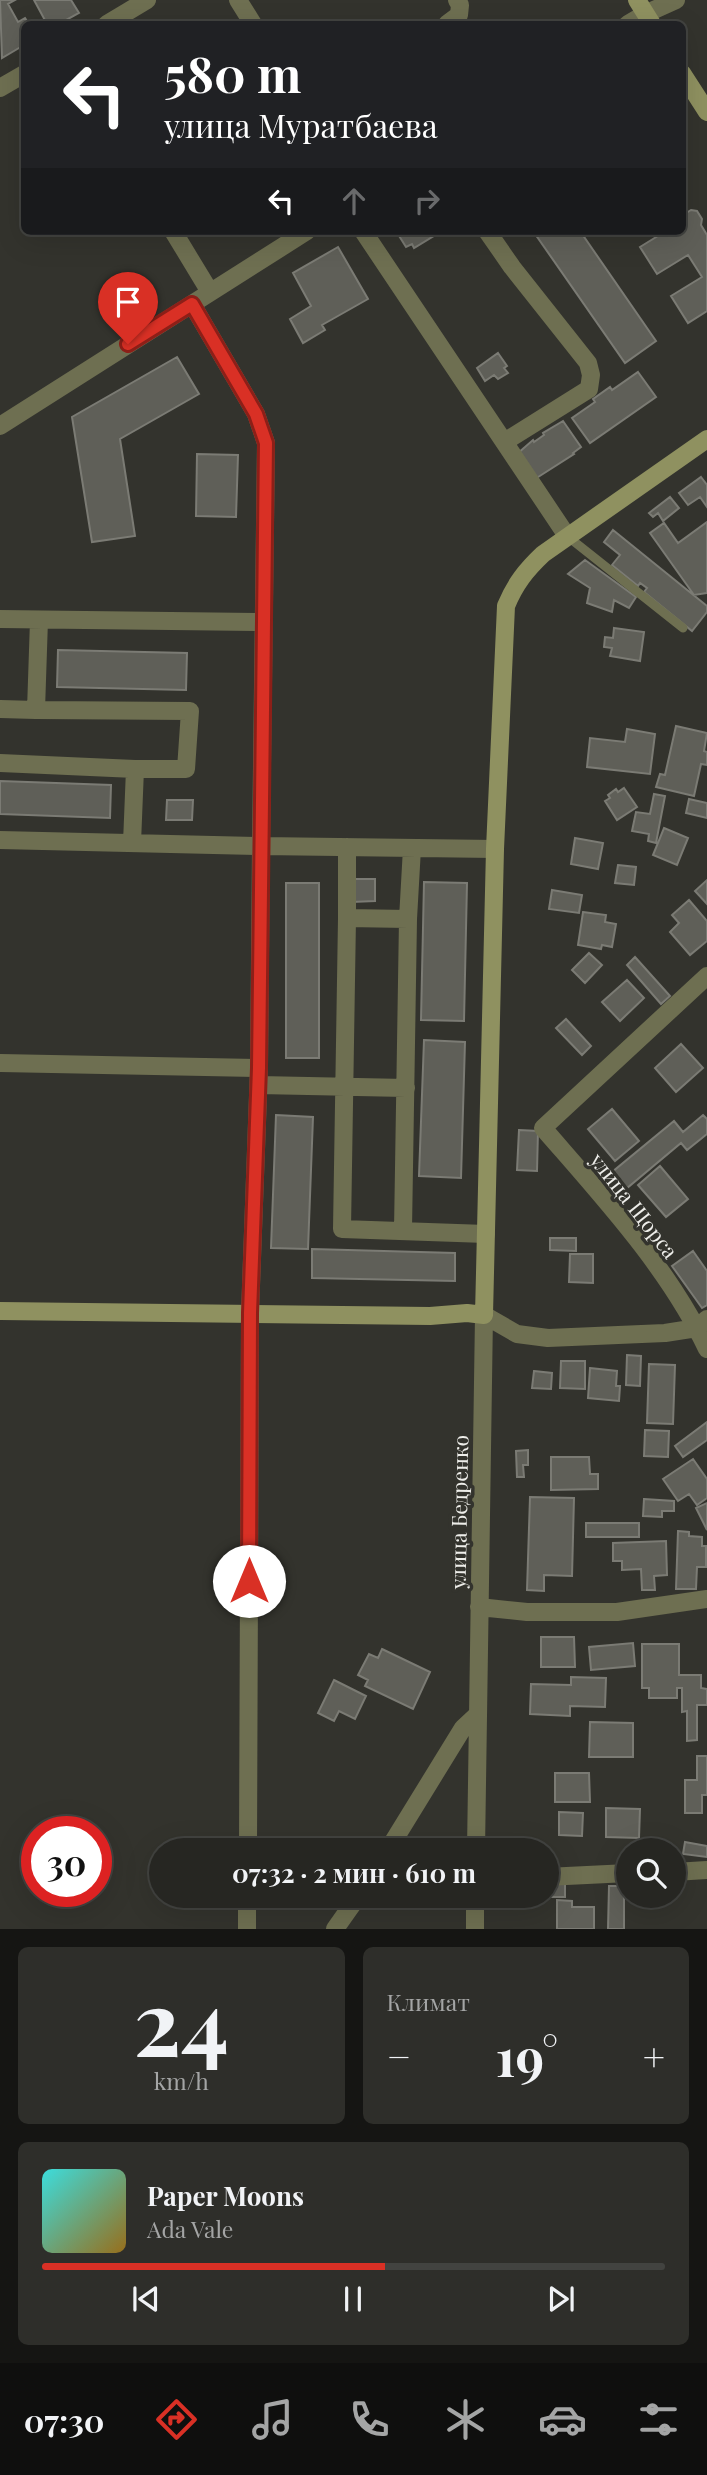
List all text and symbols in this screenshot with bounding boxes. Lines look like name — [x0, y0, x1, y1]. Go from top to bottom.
text: 580 m — [164, 40, 301, 105]
icon: left — [49, 49, 140, 140]
text: улица Муратбаева — [164, 103, 438, 146]
icon: left — [262, 182, 300, 220]
icon: ahead — [335, 182, 373, 220]
icon: right — [408, 182, 446, 220]
pin — [98, 272, 158, 344]
icon: arrive — [109, 283, 147, 321]
street label: улица Щорса — [584, 1146, 685, 1264]
street label: улица Бедренко — [443, 1435, 473, 1590]
position arrow — [212, 1544, 286, 1618]
speed limit sign: 30 — [21, 1816, 112, 1907]
map controls — [616, 1838, 686, 1908]
button: search — [616, 1838, 686, 1908]
text: 07:32 · 2 мин · 610 m — [232, 1855, 476, 1890]
text: 24 — [133, 1959, 229, 2080]
text: Климат — [387, 1986, 470, 2017]
text: 19° — [496, 2021, 558, 2090]
text: − — [387, 2030, 411, 2081]
text: + — [643, 2030, 665, 2081]
text: km/h — [154, 2065, 209, 2096]
text: Paper Moons — [147, 2178, 304, 2213]
text: Ada Vale — [147, 2213, 234, 2244]
icon: previous — [127, 2280, 165, 2318]
icon: pause — [334, 2280, 372, 2318]
icon: next — [542, 2280, 580, 2318]
icon: directions — [152, 2395, 201, 2444]
icon: music — [248, 2395, 297, 2444]
icon: phone — [345, 2395, 394, 2444]
icon: climate — [441, 2395, 490, 2444]
icon: car — [538, 2395, 587, 2444]
icon: filters — [634, 2395, 683, 2444]
text: 07:30 — [24, 2398, 104, 2441]

